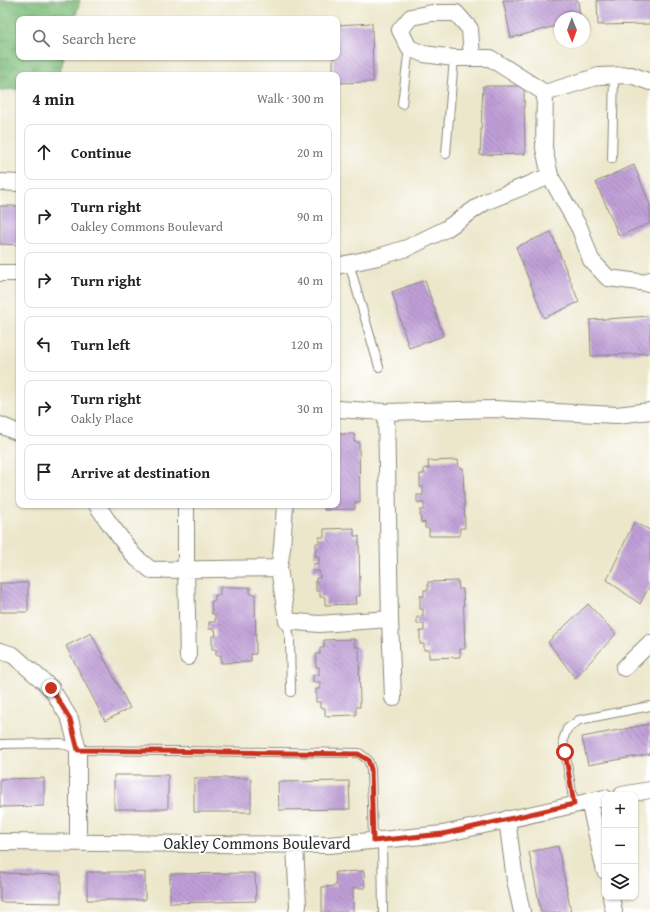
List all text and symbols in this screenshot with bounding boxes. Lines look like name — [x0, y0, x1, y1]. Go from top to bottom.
north arrow — [554, 12, 590, 48]
search box — [16, 16, 340, 60]
icon: search — [30, 27, 52, 49]
text: Search here — [62, 28, 136, 49]
text: 4 min — [32, 86, 74, 111]
text: Walk · 300 m — [257, 89, 324, 108]
icon: ahead — [33, 141, 55, 163]
text: Continue — [71, 142, 132, 163]
text: 20 m — [297, 143, 323, 162]
text: Turn right — [71, 196, 142, 217]
icon: right — [33, 205, 55, 227]
text: 90 m — [297, 207, 323, 226]
text: Oakley Commons Boulevard — [71, 217, 223, 236]
icon: right — [33, 269, 55, 291]
text: Turn right — [71, 270, 142, 291]
text: 40 m — [297, 271, 323, 290]
icon: left — [33, 333, 55, 355]
text: Turn left — [71, 334, 130, 355]
text: 120 m — [291, 335, 323, 354]
text: Turn right — [71, 388, 142, 409]
icon: right — [33, 397, 55, 419]
text: 30 m — [297, 399, 323, 418]
text: Oakly Place — [71, 409, 133, 428]
icon: arrive — [33, 461, 55, 483]
text: Arrive at destination — [71, 462, 210, 483]
route end — [42, 679, 60, 697]
route start — [556, 743, 574, 761]
map controls — [602, 792, 638, 900]
button: + — [602, 792, 638, 828]
button: − — [602, 828, 638, 864]
street label: Oakley Commons Boulevard — [164, 831, 351, 855]
button: layers — [602, 864, 638, 900]

